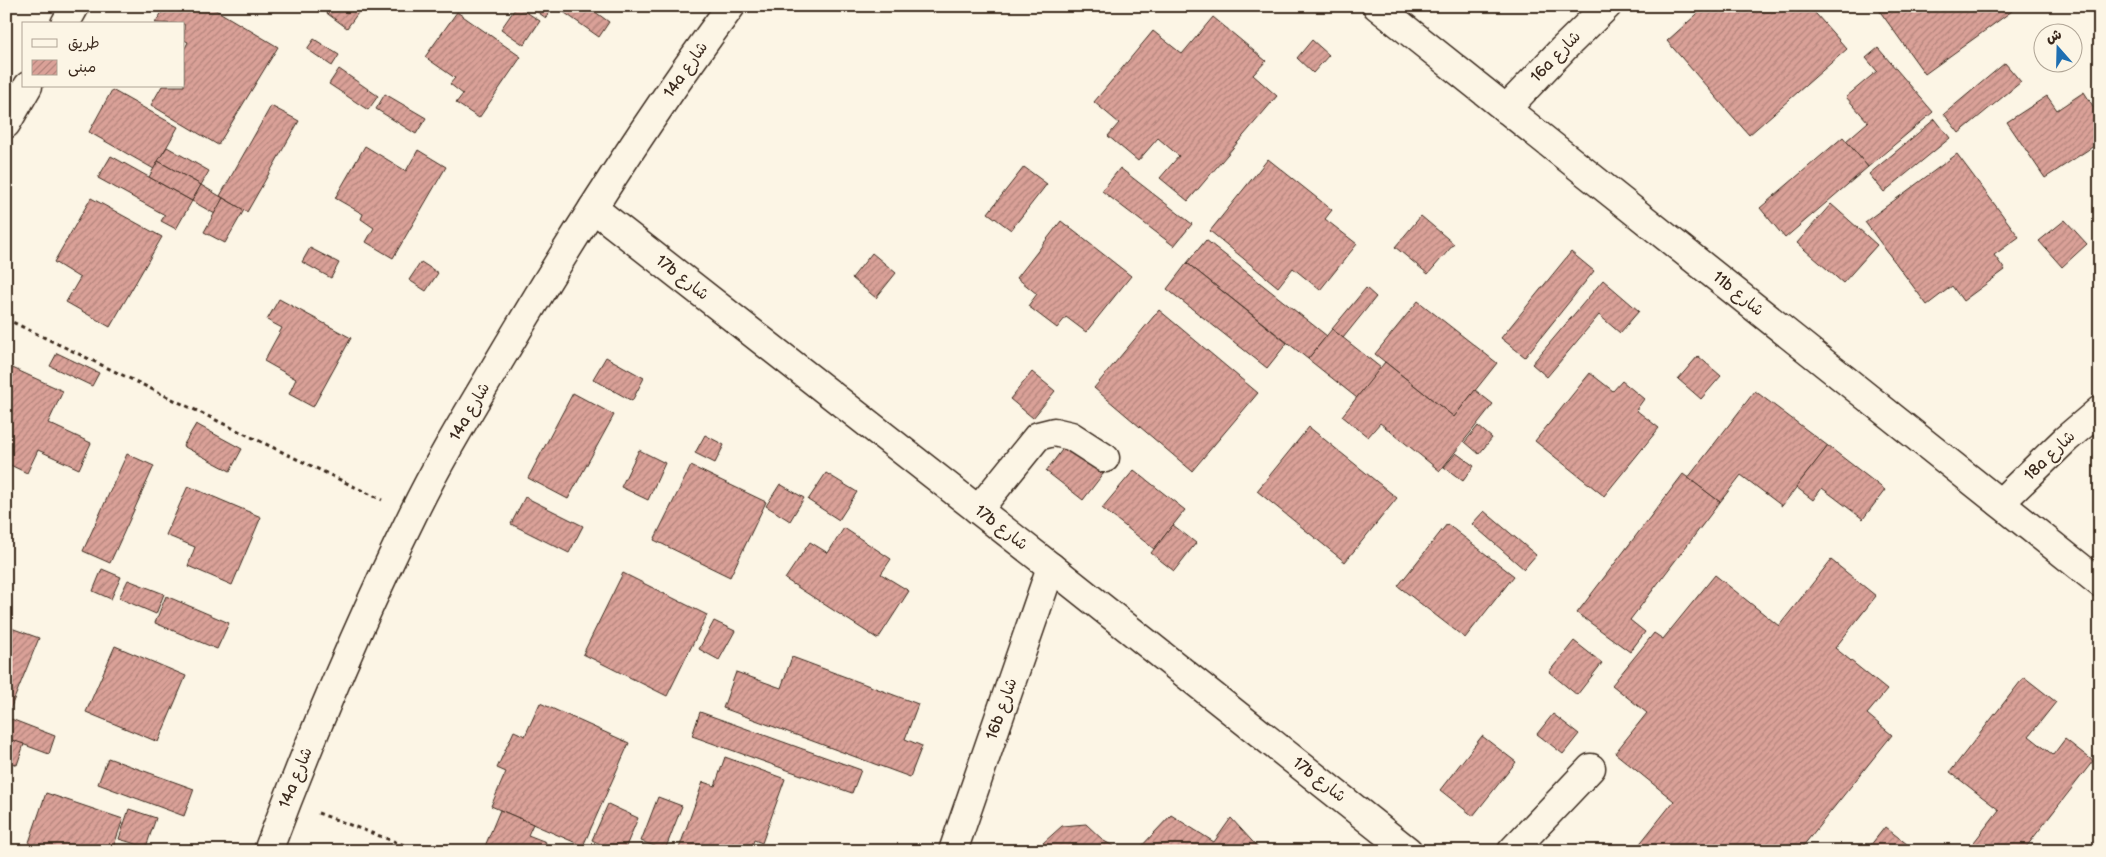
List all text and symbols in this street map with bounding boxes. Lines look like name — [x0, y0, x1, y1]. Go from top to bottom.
legend — [22, 22, 185, 88]
north arrow — [2034, 22, 2084, 72]
text: ش — [2044, 26, 2064, 47]
street label: 16a شارع — [1527, 27, 1586, 87]
text: طريق — [68, 34, 100, 53]
street label: 14a شارع — [660, 38, 713, 102]
text: مبنى — [68, 58, 96, 77]
street label: 17b شارع — [651, 251, 712, 305]
street label: 11b شارع — [1708, 268, 1767, 321]
street label: 14a شارع — [446, 380, 495, 445]
street label: 18a شارع — [2021, 427, 2080, 486]
street label: 17b شارع — [970, 501, 1031, 555]
street label: 16b شارع — [983, 676, 1022, 743]
street label: 14a شارع — [275, 745, 318, 812]
street label: 17b شارع — [1288, 753, 1349, 807]

